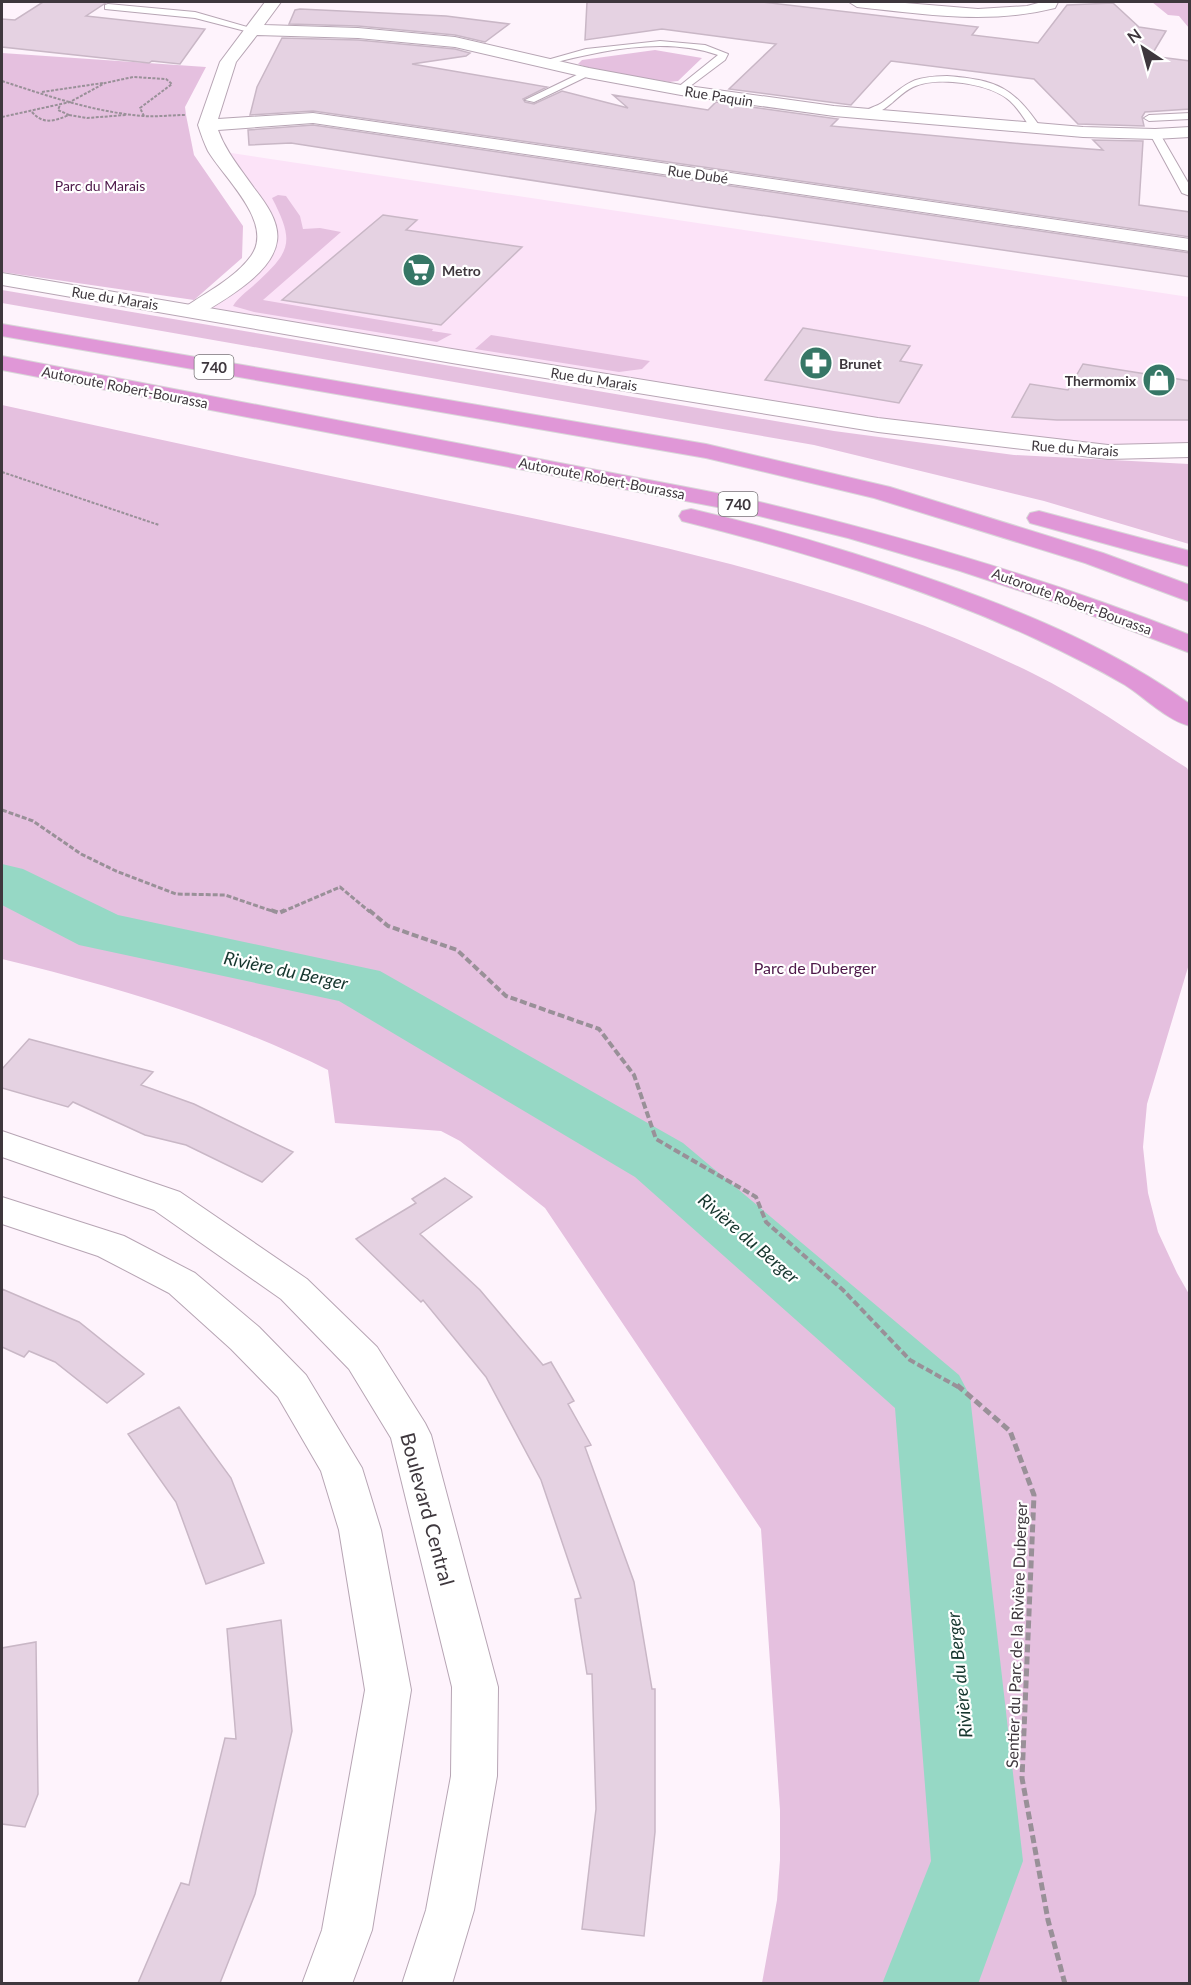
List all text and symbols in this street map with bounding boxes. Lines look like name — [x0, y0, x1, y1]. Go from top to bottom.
north arrow — [1113, 18, 1173, 78]
text: N — [1123, 24, 1144, 47]
street label: Rue Paquin — [683, 82, 755, 110]
street label: Rue Dubé — [667, 161, 729, 187]
park label: Parc du Marais — [55, 177, 145, 194]
supermarket icon: Metro — [401, 252, 437, 288]
place label: Metro — [442, 262, 481, 279]
street label: Rue du Marais — [70, 283, 160, 313]
pharmacy icon: Brunet — [798, 345, 834, 381]
road number: 740 — [194, 355, 234, 379]
place label: Brunet — [839, 355, 883, 372]
shop icon: Thermomix — [1141, 362, 1177, 398]
street label: Autoroute Robert-Bourassa — [40, 363, 210, 411]
street label: Rue du Marais — [549, 364, 639, 394]
place label: Thermomix — [1065, 372, 1137, 389]
street label: Rue du Marais — [1031, 436, 1119, 460]
street label: Autoroute Robert-Bourassa — [517, 454, 687, 502]
road number: 740 — [718, 492, 758, 516]
street label: Autoroute Robert-Bourassa — [990, 564, 1154, 638]
water label: Rivière du Berger — [222, 946, 351, 994]
park label: Parc de Duberger — [754, 958, 876, 977]
water label: Rivière du Berger — [694, 1188, 805, 1288]
street label: Boulevard Central — [396, 1430, 460, 1588]
street label: Sentier du Parc de la Rivière Duberger — [1002, 1501, 1030, 1768]
water label: Rivière du Berger — [941, 1610, 977, 1739]

